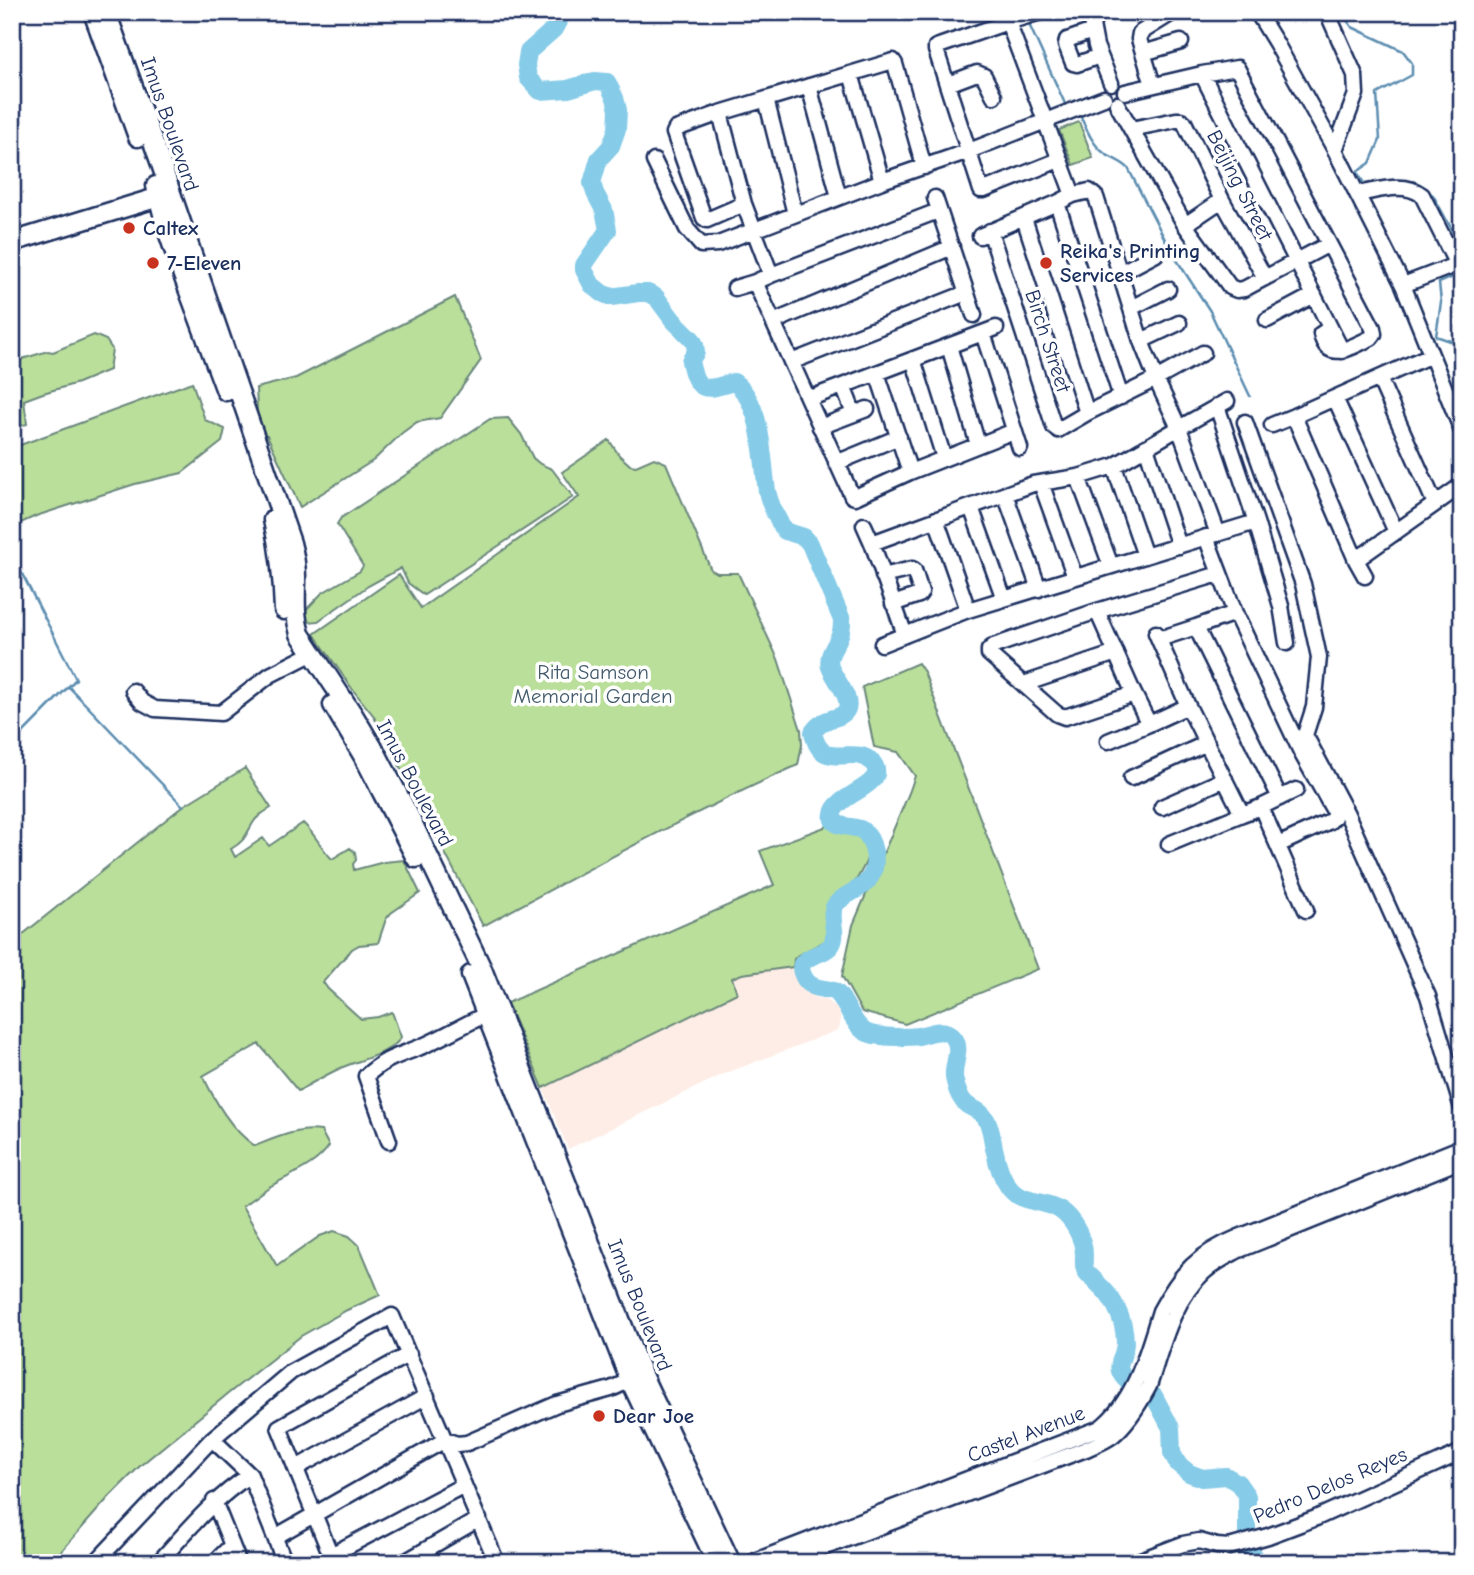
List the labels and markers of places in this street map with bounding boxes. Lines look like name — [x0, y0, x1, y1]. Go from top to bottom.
place label: Caltex — [143, 216, 199, 240]
marker: Caltex — [121, 220, 137, 236]
place label: Reika's Printing Services — [1060, 239, 1200, 287]
place label: 7-Eleven — [167, 251, 241, 275]
marker: 7-Eleven — [145, 255, 161, 271]
marker: Reika's Printing Services — [1038, 255, 1054, 271]
place label: Dear Joe — [613, 1404, 694, 1428]
marker: Dear Joe — [591, 1408, 607, 1424]

